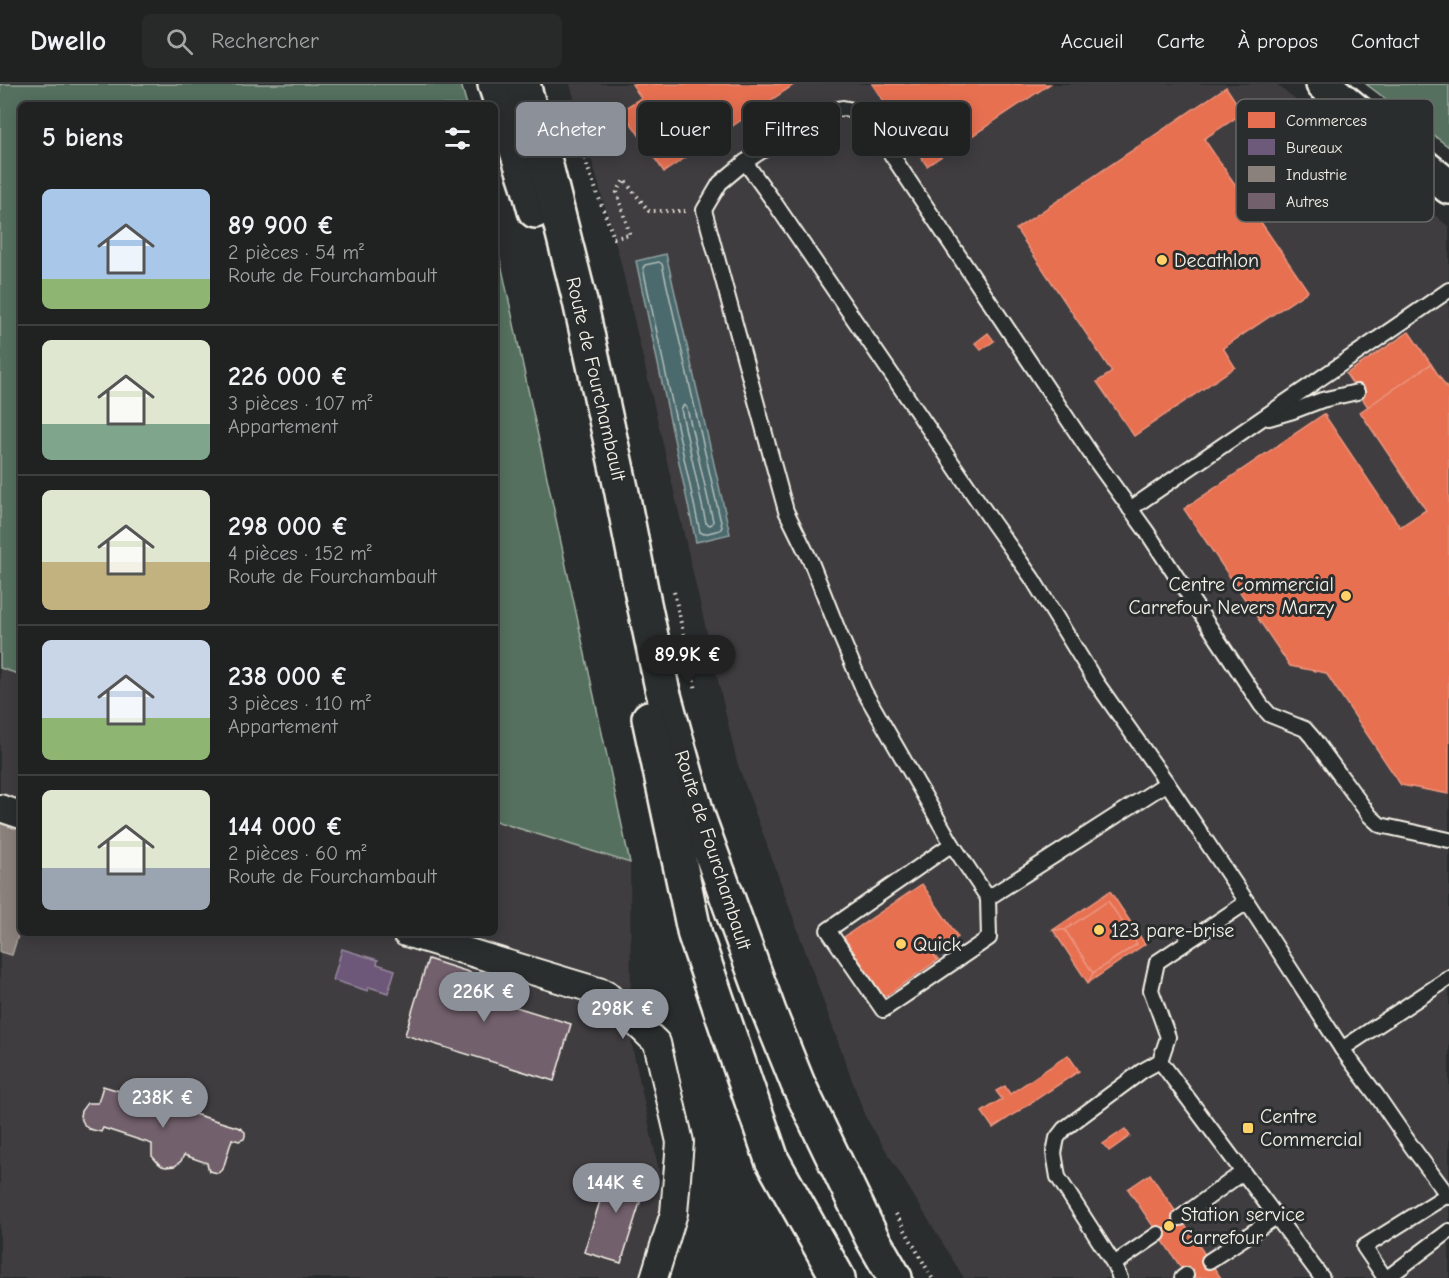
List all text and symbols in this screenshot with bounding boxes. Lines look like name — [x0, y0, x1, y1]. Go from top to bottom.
search box — [142, 14, 562, 68]
text: Dwello — [30, 25, 106, 57]
icon: search — [163, 25, 196, 58]
text: Rechercher — [211, 28, 319, 54]
text: Accueil — [1061, 29, 1124, 53]
text: Carte — [1157, 29, 1205, 53]
text: À propos — [1238, 29, 1318, 53]
text: Contact — [1351, 29, 1419, 53]
legend — [1236, 99, 1434, 222]
chip: Acheter — [516, 102, 626, 156]
chip: Louer — [638, 102, 731, 156]
chip: Filtres — [743, 102, 840, 156]
chip: Nouveau — [852, 102, 970, 156]
text: Commerces — [1286, 112, 1367, 130]
icon: filters — [441, 122, 474, 155]
text: 5 biens — [42, 123, 123, 153]
text: Bureaux — [1286, 139, 1343, 157]
text: Industrie — [1286, 166, 1347, 184]
text: Autres — [1286, 193, 1329, 211]
text: 89 900 € — [228, 211, 335, 241]
icon: home — [90, 213, 162, 285]
text: 2 pièces · 54 m² — [228, 241, 364, 264]
place label: Decathlon — [1174, 249, 1259, 272]
marker: Decathlon — [1155, 253, 1169, 267]
text: Route de Fourchambault — [228, 264, 437, 287]
street label: Route de Fourchambault — [561, 275, 631, 485]
text: 226 000 € — [228, 362, 349, 392]
icon: home — [90, 364, 162, 436]
text: 3 pièces · 107 m² — [228, 392, 373, 415]
text: Appartement — [228, 415, 338, 438]
text: 298 000 € — [228, 512, 349, 542]
icon: home — [90, 514, 162, 586]
text: 4 pièces · 152 m² — [228, 542, 372, 565]
text: Route de Fourchambault — [228, 565, 437, 588]
place label: Centre Commercial Carrefour Nevers Marzy — [1129, 573, 1334, 619]
marker: Centre Commercial Carrefour Nevers Marzy — [1339, 589, 1353, 603]
pin: 89.9K € — [633, 635, 743, 686]
text: 89.9K € — [655, 643, 721, 666]
text: 238 000 € — [228, 662, 348, 692]
icon: home — [90, 664, 162, 736]
text: 3 pièces · 110 m² — [228, 692, 371, 715]
text: Appartement — [228, 715, 338, 738]
street label: Route de Fourchambault — [670, 747, 757, 954]
text: 144 000 € — [228, 812, 343, 842]
icon: home — [90, 814, 162, 886]
text: 2 pièces · 60 m² — [228, 842, 366, 865]
text: Route de Fourchambault — [228, 865, 437, 888]
place label: 123 pare-brise — [1111, 919, 1234, 942]
marker: 123 pare-brise — [1092, 923, 1106, 937]
place label: Quick — [913, 933, 962, 956]
marker: Quick — [894, 937, 908, 951]
pin: 226K € — [435, 972, 533, 1023]
text: 226K € — [453, 980, 515, 1003]
pin: 298K € — [574, 989, 672, 1040]
text: 298K € — [592, 997, 654, 1020]
pin: 238K € — [114, 1078, 212, 1129]
text: 238K € — [132, 1086, 194, 1109]
place label: Centre Commercial — [1260, 1105, 1362, 1151]
marker: Centre Commercial — [1241, 1121, 1255, 1135]
pin: 144K € — [567, 1163, 665, 1214]
text: 144K € — [587, 1171, 645, 1194]
place label: Station service Carrefour — [1181, 1203, 1305, 1249]
marker: Station service Carrefour — [1162, 1219, 1176, 1233]

